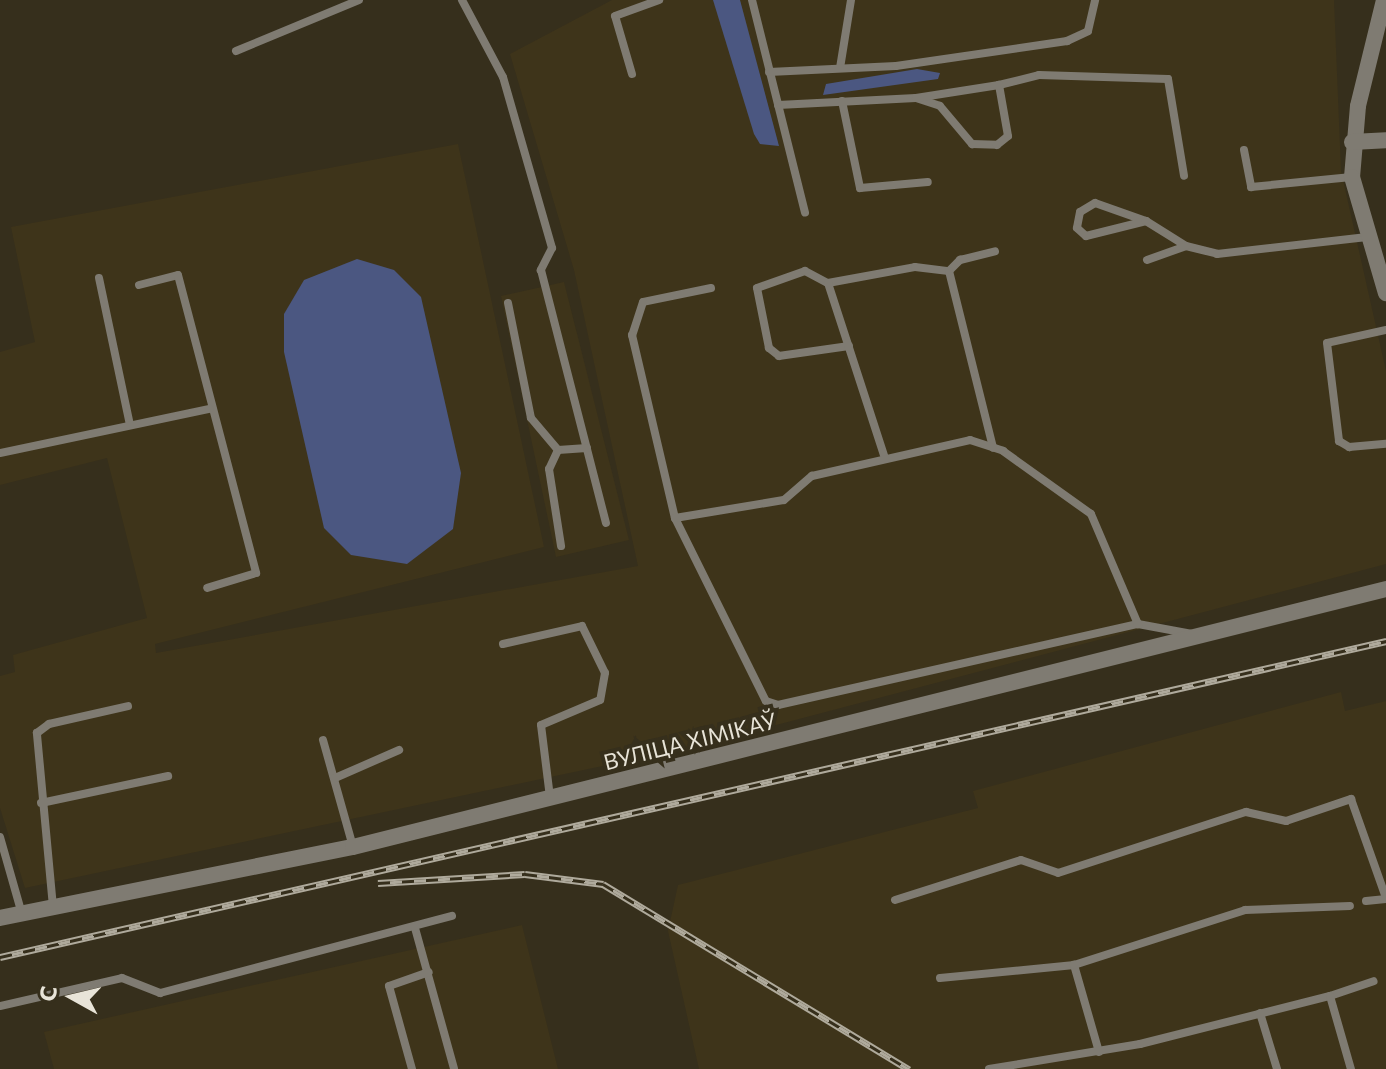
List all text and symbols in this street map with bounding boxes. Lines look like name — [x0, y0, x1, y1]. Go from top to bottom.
street label: ВУЛІЦА ХІМІКАЎ — [601, 707, 779, 775]
north arrow — [32, 957, 112, 1037]
text: С — [33, 984, 62, 1003]

